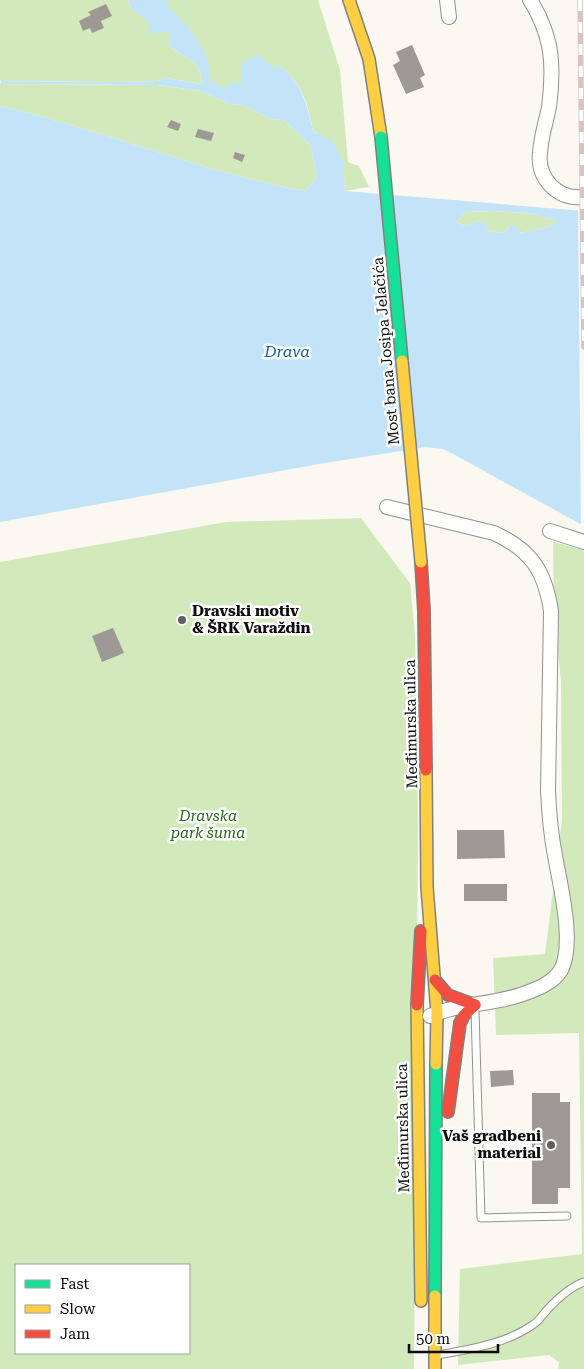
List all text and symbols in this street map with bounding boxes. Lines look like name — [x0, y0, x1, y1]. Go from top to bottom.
street label: Most bana Josipa Jelačića — [369, 256, 403, 446]
water label: Drava — [263, 342, 310, 361]
place label: Dravski motiv & ŠRK Varaždin — [192, 602, 310, 637]
marker: Dravski motiv & ŠRK Varaždin — [176, 614, 188, 626]
street label: Međimurska ulica — [401, 659, 421, 789]
park label: Dravska park šuma — [170, 807, 245, 842]
street label: Međimurska ulica — [393, 1063, 413, 1193]
place label: Vaš gradbeni material — [442, 1127, 541, 1162]
marker: Vaš gradbeni material — [545, 1139, 557, 1151]
legend — [15, 1264, 190, 1354]
text: Fast — [60, 1275, 90, 1293]
text: Slow — [60, 1300, 96, 1318]
scale bar — [409, 1322, 498, 1354]
text: Jam — [60, 1325, 90, 1343]
text: 50 m — [416, 1330, 451, 1348]

